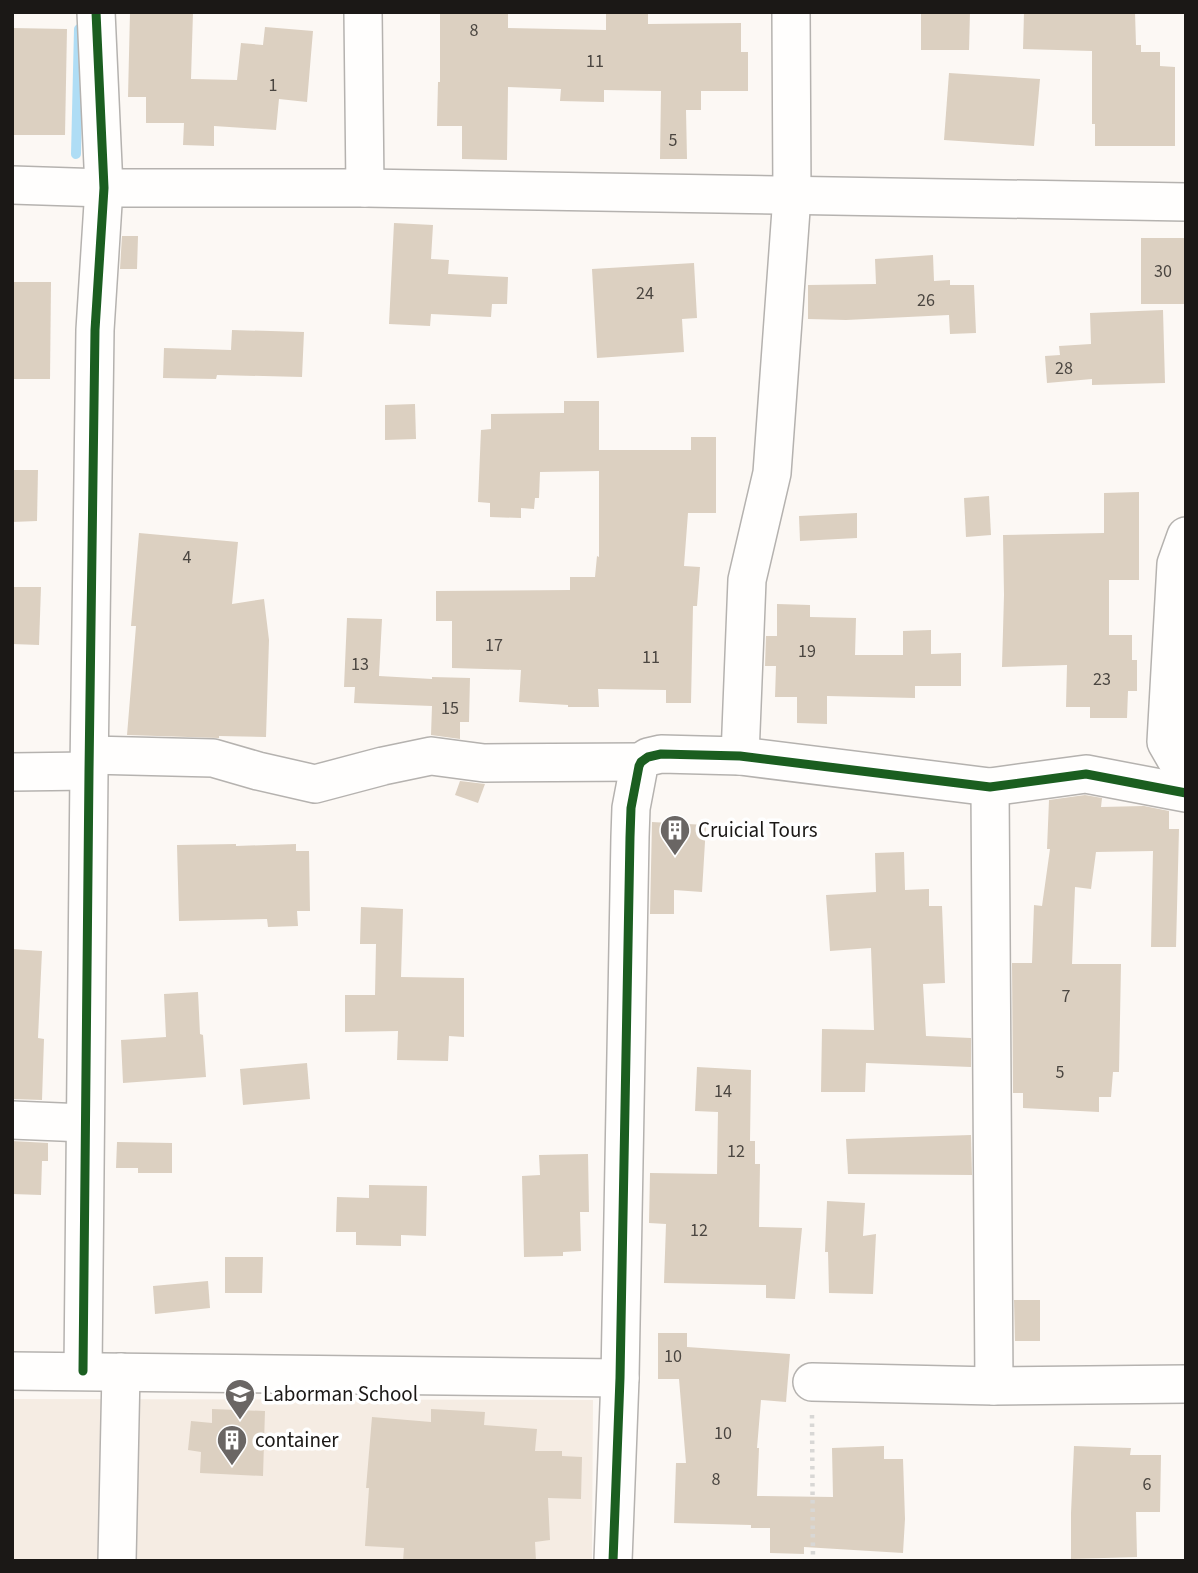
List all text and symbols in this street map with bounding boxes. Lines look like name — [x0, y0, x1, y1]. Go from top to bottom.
house number: 8 — [470, 18, 479, 43]
house number: 11 — [586, 49, 604, 74]
house number: 1 — [269, 73, 277, 98]
house number: 5 — [669, 128, 678, 153]
house number: 30 — [1154, 259, 1172, 284]
house number: 24 — [636, 281, 654, 306]
house number: 26 — [917, 288, 935, 313]
house number: 28 — [1055, 356, 1073, 381]
house number: 4 — [183, 545, 192, 570]
house number: 17 — [485, 633, 503, 658]
house number: 19 — [798, 639, 816, 664]
house number: 11 — [642, 645, 660, 670]
house number: 13 — [351, 652, 369, 677]
house number: 23 — [1093, 667, 1111, 692]
house number: 15 — [441, 696, 459, 721]
building icon: Cruicial Tours — [658, 813, 692, 857]
place label: Cruicial Tours — [698, 815, 818, 845]
house number: 7 — [1062, 984, 1071, 1009]
house number: 5 — [1056, 1060, 1065, 1085]
house number: 14 — [714, 1079, 732, 1104]
house number: 12 — [727, 1139, 745, 1164]
house number: 12 — [690, 1218, 708, 1243]
house number: 10 — [664, 1344, 682, 1369]
school or university icon: Laborman School — [223, 1377, 257, 1421]
place label: Laborman School — [263, 1379, 418, 1409]
house number: 10 — [714, 1421, 732, 1446]
building icon: container — [215, 1423, 249, 1467]
place label: container — [255, 1425, 339, 1455]
house number: 8 — [712, 1467, 721, 1492]
house number: 6 — [1143, 1472, 1152, 1497]

